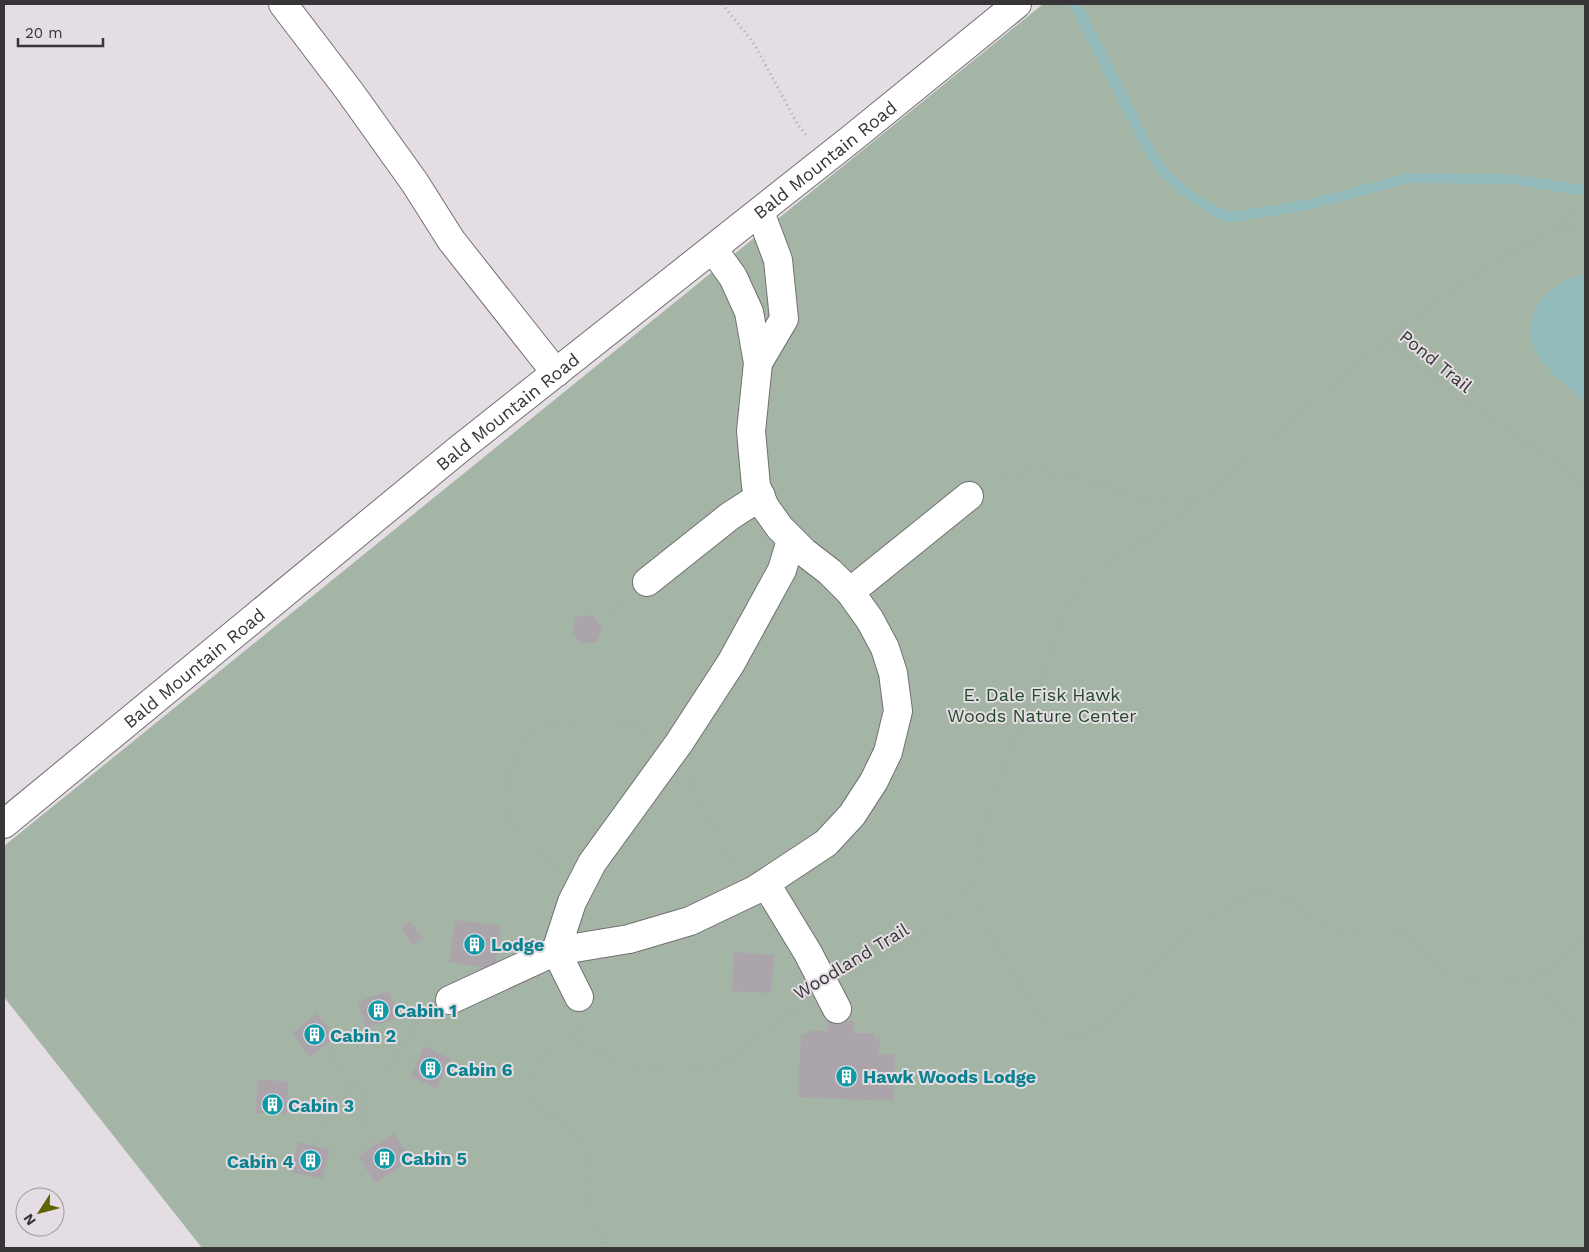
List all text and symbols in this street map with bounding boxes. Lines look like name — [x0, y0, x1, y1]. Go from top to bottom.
scale bar — [18, 15, 102, 47]
text: 20 m — [25, 24, 63, 42]
street label: Bald Mountain Road — [749, 96, 900, 223]
street label: Pond Trail — [1396, 325, 1477, 397]
street label: Bald Mountain Road — [432, 348, 583, 474]
street label: Bald Mountain Road — [119, 603, 269, 732]
park label: E. Dale Fisk Hawk Woods Nature Center — [947, 684, 1137, 726]
street label: Woodland Trail — [790, 918, 913, 1004]
building icon: Lodge — [463, 932, 487, 956]
place label: Lodge — [491, 934, 544, 955]
building icon: Cabin 1 — [366, 998, 390, 1022]
place label: Cabin 1 — [394, 1000, 457, 1021]
building icon: Cabin 2 — [302, 1023, 326, 1047]
place label: Cabin 2 — [330, 1025, 396, 1046]
building icon: Cabin 6 — [418, 1057, 442, 1081]
place label: Cabin 6 — [446, 1059, 513, 1080]
building icon: Hawk Woods Lodge — [835, 1064, 859, 1088]
place label: Hawk Woods Lodge — [863, 1066, 1036, 1087]
building icon: Cabin 3 — [260, 1093, 284, 1117]
place label: Cabin 3 — [288, 1095, 354, 1116]
building icon: Cabin 5 — [373, 1146, 397, 1170]
place label: Cabin 5 — [401, 1148, 467, 1169]
building icon: Cabin 4 — [298, 1149, 322, 1173]
place label: Cabin 4 — [227, 1151, 294, 1172]
north arrow — [15, 1187, 65, 1237]
text: N — [20, 1211, 39, 1229]

